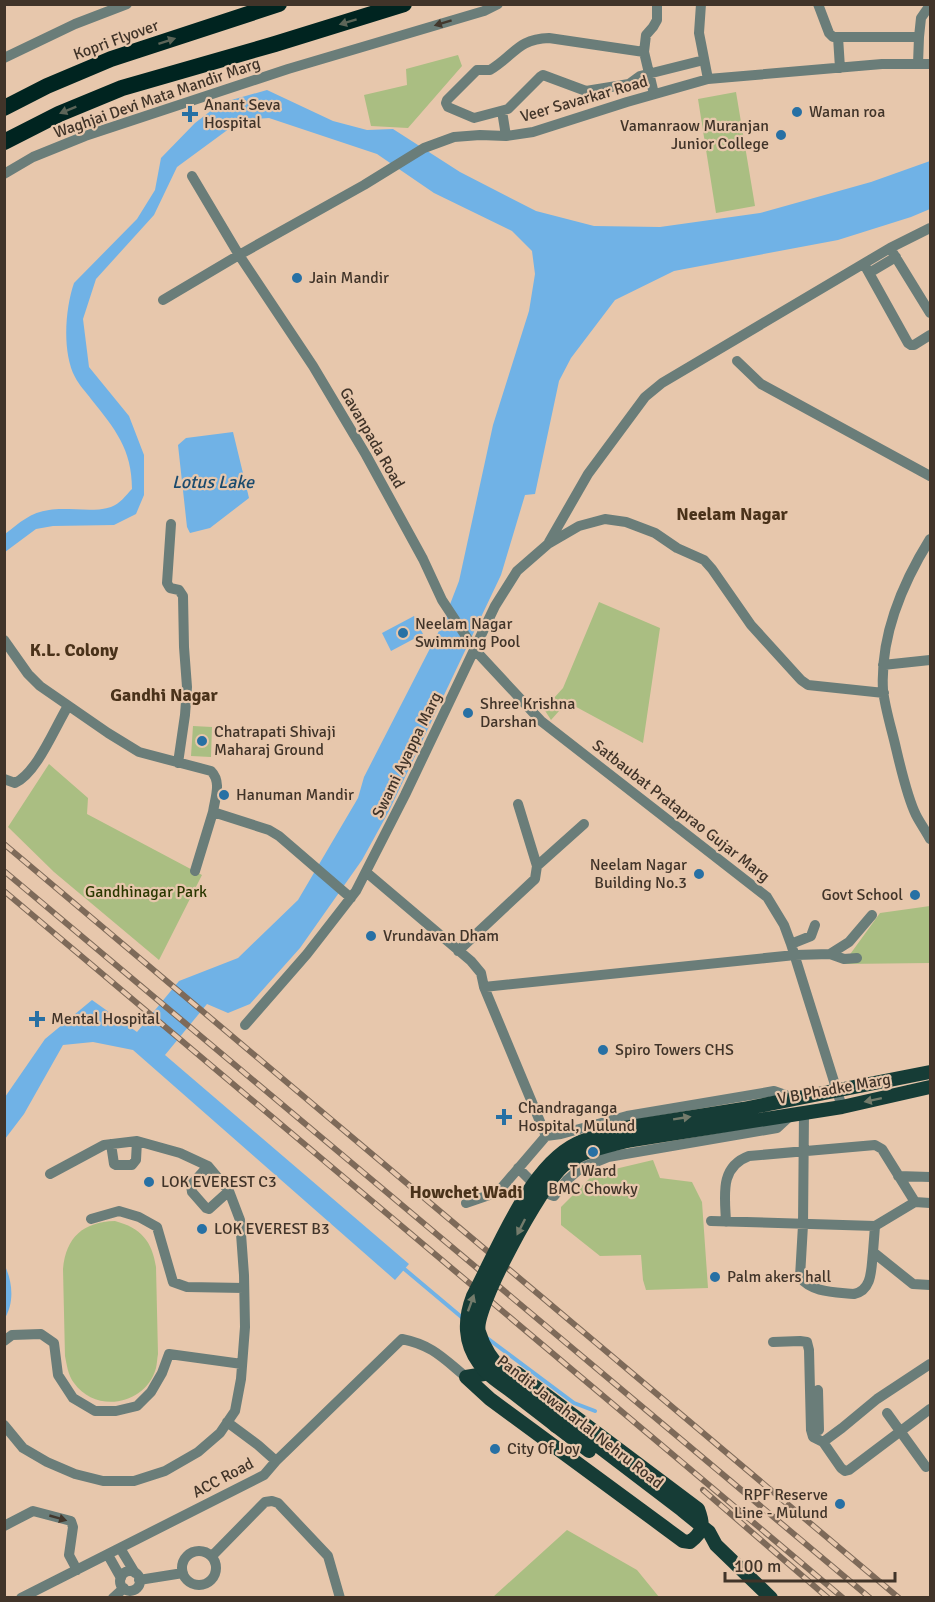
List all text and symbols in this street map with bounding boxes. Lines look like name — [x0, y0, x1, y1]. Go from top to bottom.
street label: Kopri Flyover — [71, 15, 162, 65]
one-way arrow — [339, 18, 357, 27]
one-way arrow — [434, 19, 452, 28]
one-way arrow — [158, 36, 176, 45]
street label: Waghjai Devi Mata Mandir Marg — [51, 53, 263, 143]
street label: Veer Savarkar Road — [518, 71, 650, 127]
place label: Anant Seva Hospital — [204, 95, 281, 133]
place label: Waman roa — [809, 102, 885, 122]
one-way arrow — [59, 105, 77, 115]
marker: Anant Seva Hospital — [181, 105, 199, 123]
marker: Waman roa — [790, 105, 804, 119]
place label: Vamanraow Muranjan Junior College — [620, 116, 769, 154]
marker: Vamanraow Muranjan Junior College — [774, 128, 788, 142]
place label: Jain Mandir — [309, 268, 389, 288]
marker: Jain Mandir — [290, 271, 304, 285]
street label: Gavanpada Road — [335, 384, 409, 492]
water label: Lotus Lake — [172, 471, 255, 493]
district label: Neelam Nagar — [676, 503, 789, 525]
place label: Neelam Nagar Swimming Pool — [415, 614, 521, 652]
marker: Neelam Nagar Swimming Pool — [396, 626, 410, 640]
district label: K.L. Colony — [30, 639, 118, 661]
district label: Gandhi Nagar — [110, 684, 219, 706]
street label: Swami Ayappa Marg — [368, 689, 446, 821]
place label: Shree Krishna Darshan — [480, 694, 575, 732]
marker: Shree Krishna Darshan — [461, 706, 475, 720]
place label: Chatrapati Shivaji Maharaj Ground — [214, 722, 336, 760]
marker: Chatrapati Shivaji Maharaj Ground — [195, 734, 209, 748]
street label: Satbaubat Prataprao Gujar Marg — [588, 735, 774, 887]
place label: Hanuman Mandir — [236, 785, 354, 805]
marker: Hanuman Mandir — [217, 788, 231, 802]
place label: Neelam Nagar Building No.3 — [590, 855, 687, 893]
marker: Neelam Nagar Building No.3 — [692, 867, 706, 881]
park label: Gandhinagar Park — [85, 882, 207, 902]
place label: Govt School — [821, 885, 903, 905]
marker: Govt School — [908, 888, 922, 902]
place label: Vrundavan Dham — [383, 926, 499, 946]
marker: Vrundavan Dham — [364, 929, 378, 943]
place label: Mental Hospital — [51, 1009, 160, 1029]
marker: Mental Hospital — [28, 1010, 46, 1028]
place label: Spiro Towers CHS — [615, 1040, 734, 1060]
marker: Spiro Towers CHS — [596, 1043, 610, 1057]
street label: V B Phadke Marg — [776, 1069, 892, 1109]
one-way arrow — [864, 1096, 883, 1105]
place label: Chandraganga Hospital, Mulund — [518, 1098, 635, 1136]
marker: Chandraganga Hospital, Mulund — [495, 1108, 513, 1126]
one-way arrow — [672, 1114, 691, 1123]
marker: T Ward BMC Chowky — [586, 1145, 600, 1159]
place label: T Ward BMC Chowky — [548, 1161, 638, 1199]
place label: LOK EVEREST C3 — [161, 1172, 277, 1192]
marker: LOK EVEREST C3 — [142, 1175, 156, 1189]
district label: Howchet Wadi — [409, 1181, 523, 1203]
one-way arrow — [517, 1218, 526, 1235]
place label: LOK EVEREST B3 — [214, 1219, 330, 1239]
marker: LOK EVEREST B3 — [195, 1222, 209, 1236]
place label: Palm akers hall — [727, 1267, 831, 1287]
marker: Palm akers hall — [708, 1270, 722, 1284]
one-way arrow — [466, 1293, 476, 1311]
street label: Pandit Jawaharlal Nehru Road — [493, 1351, 667, 1493]
place label: City Of Joy — [507, 1439, 580, 1459]
marker: City Of Joy — [488, 1442, 502, 1456]
street label: ACC Road — [189, 1454, 257, 1502]
place label: RPF Reserve Line - Mulund — [734, 1485, 828, 1523]
marker: RPF Reserve Line - Mulund — [833, 1497, 847, 1511]
one-way arrow — [49, 1513, 67, 1523]
scale bar — [725, 1545, 894, 1583]
text: 100 m — [734, 1555, 781, 1577]

